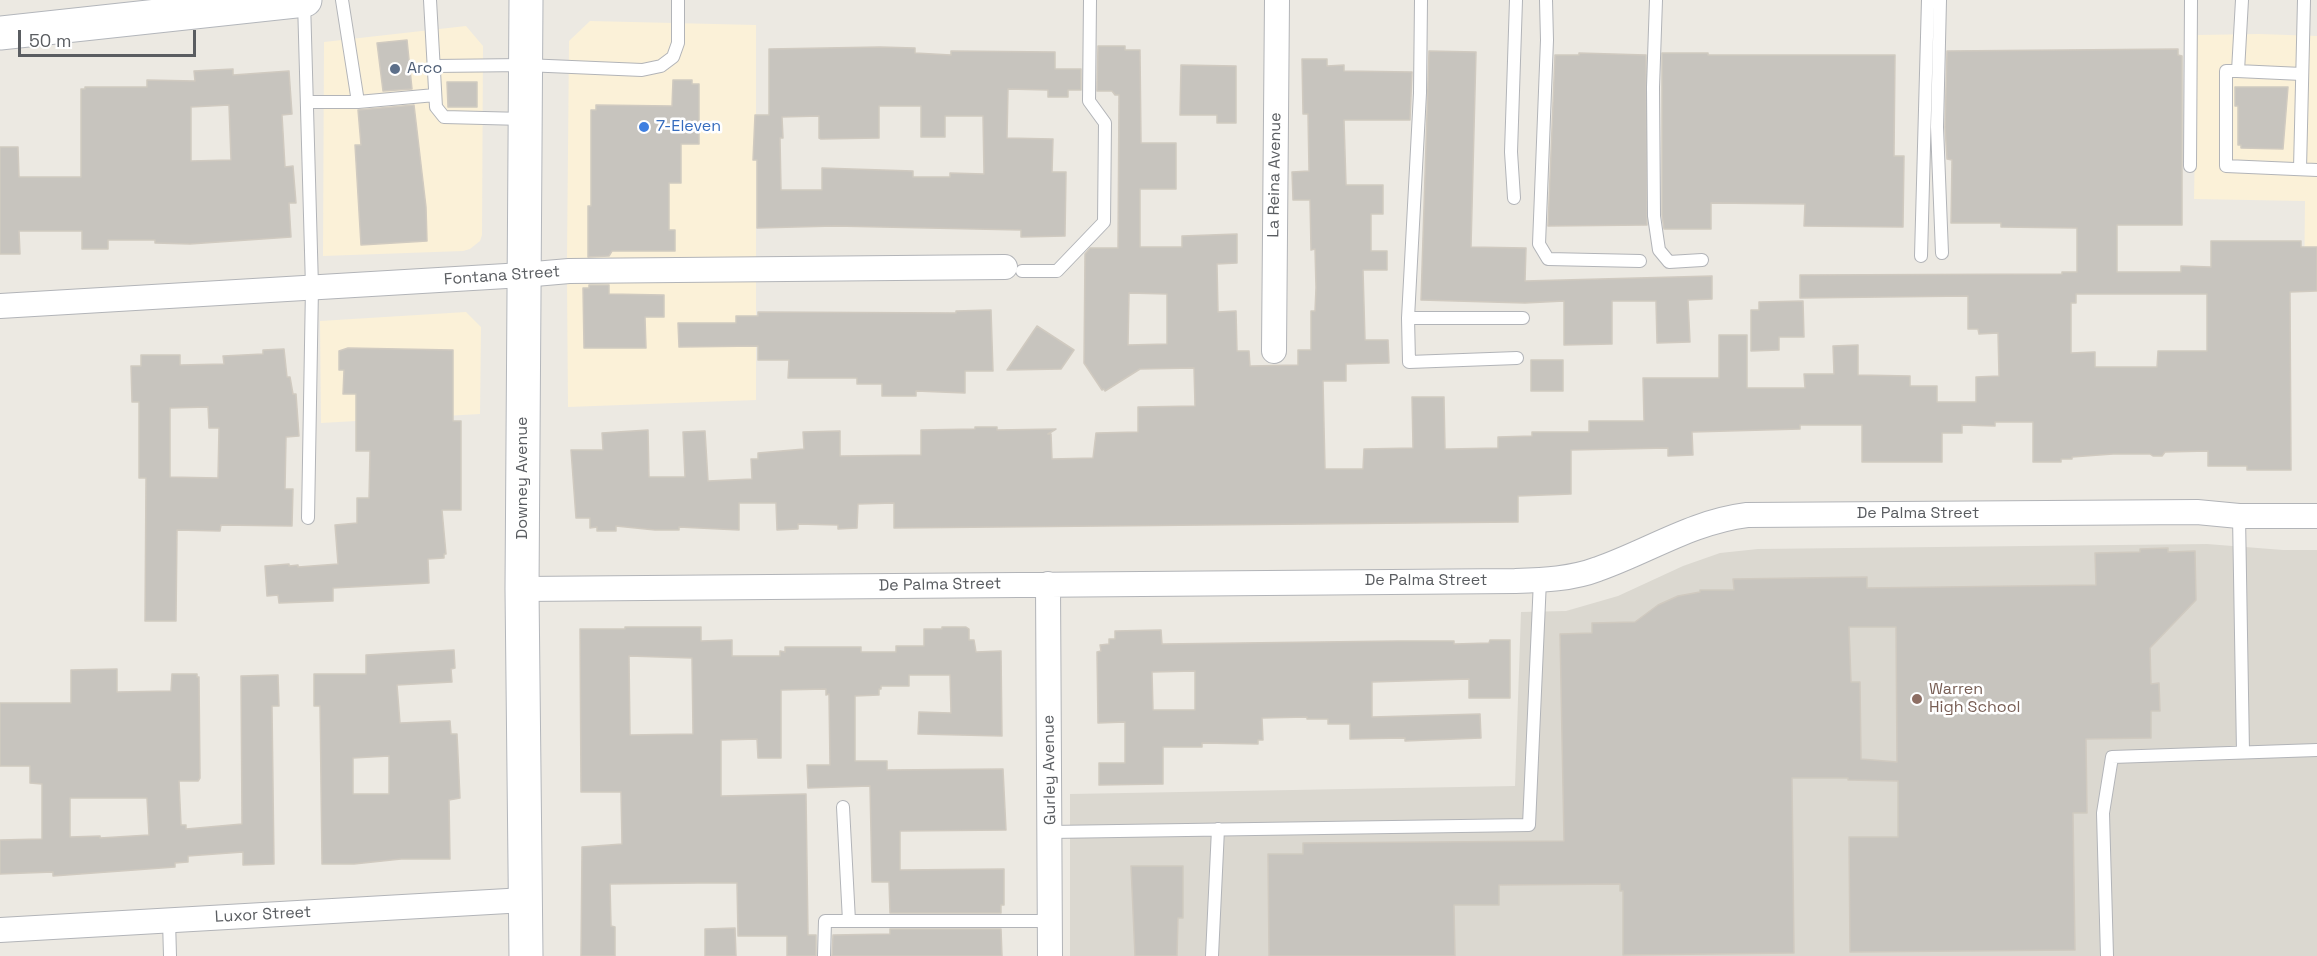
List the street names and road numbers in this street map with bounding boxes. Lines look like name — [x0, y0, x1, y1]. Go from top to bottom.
street label: La Reina Avenue — [1264, 112, 1286, 238]
street label: Fontana Street — [443, 262, 561, 290]
street label: Downey Avenue — [513, 417, 533, 539]
street label: De Palma Street — [1857, 504, 1979, 524]
street label: De Palma Street — [1365, 571, 1487, 591]
street label: De Palma Street — [878, 574, 1002, 596]
street label: Gurley Avenue — [1039, 715, 1061, 825]
street label: Luxor Street — [214, 903, 312, 927]

